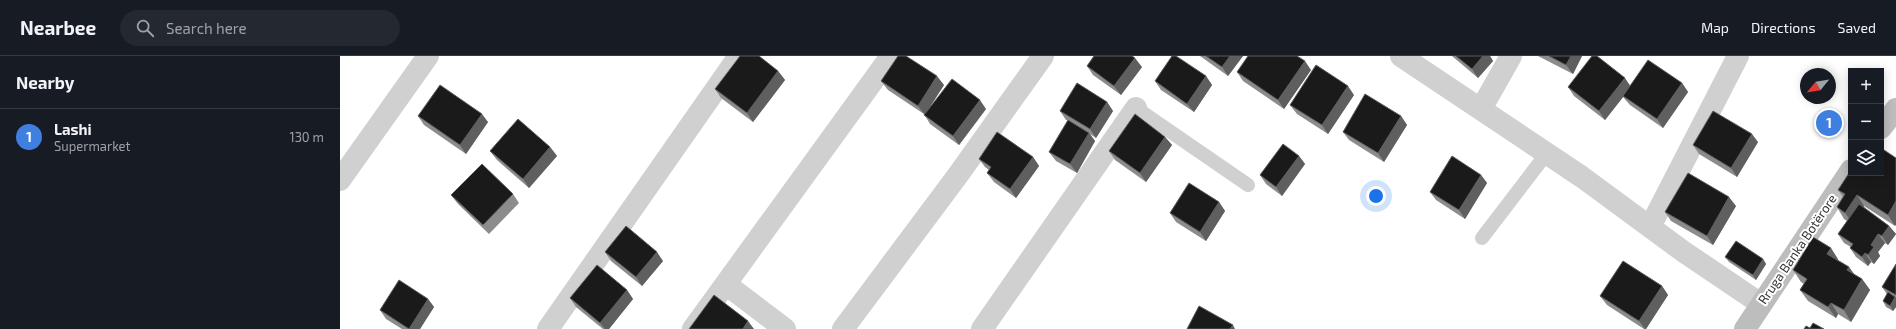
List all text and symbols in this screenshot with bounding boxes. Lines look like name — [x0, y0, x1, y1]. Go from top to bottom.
search box — [120, 10, 400, 46]
text: Nearbee — [20, 16, 96, 39]
icon: search — [134, 17, 156, 39]
text: Search here — [166, 19, 247, 37]
text: Map — [1701, 19, 1729, 36]
text: Directions — [1751, 19, 1816, 36]
text: Saved — [1838, 19, 1876, 36]
north arrow — [1800, 68, 1836, 104]
map controls — [1848, 68, 1884, 176]
button: + — [1848, 68, 1884, 104]
text: Nearby — [16, 72, 74, 92]
button: − — [1848, 104, 1884, 140]
pin: 1 — [1816, 108, 1842, 138]
text: Lashi — [54, 120, 92, 138]
text: 1 — [26, 129, 32, 145]
text: 130 m — [289, 129, 324, 145]
text: Supermarket — [54, 138, 131, 154]
button: layers — [1848, 140, 1884, 176]
your location — [1366, 186, 1386, 206]
street label: Rruga Banka Botërore — [1754, 191, 1840, 307]

